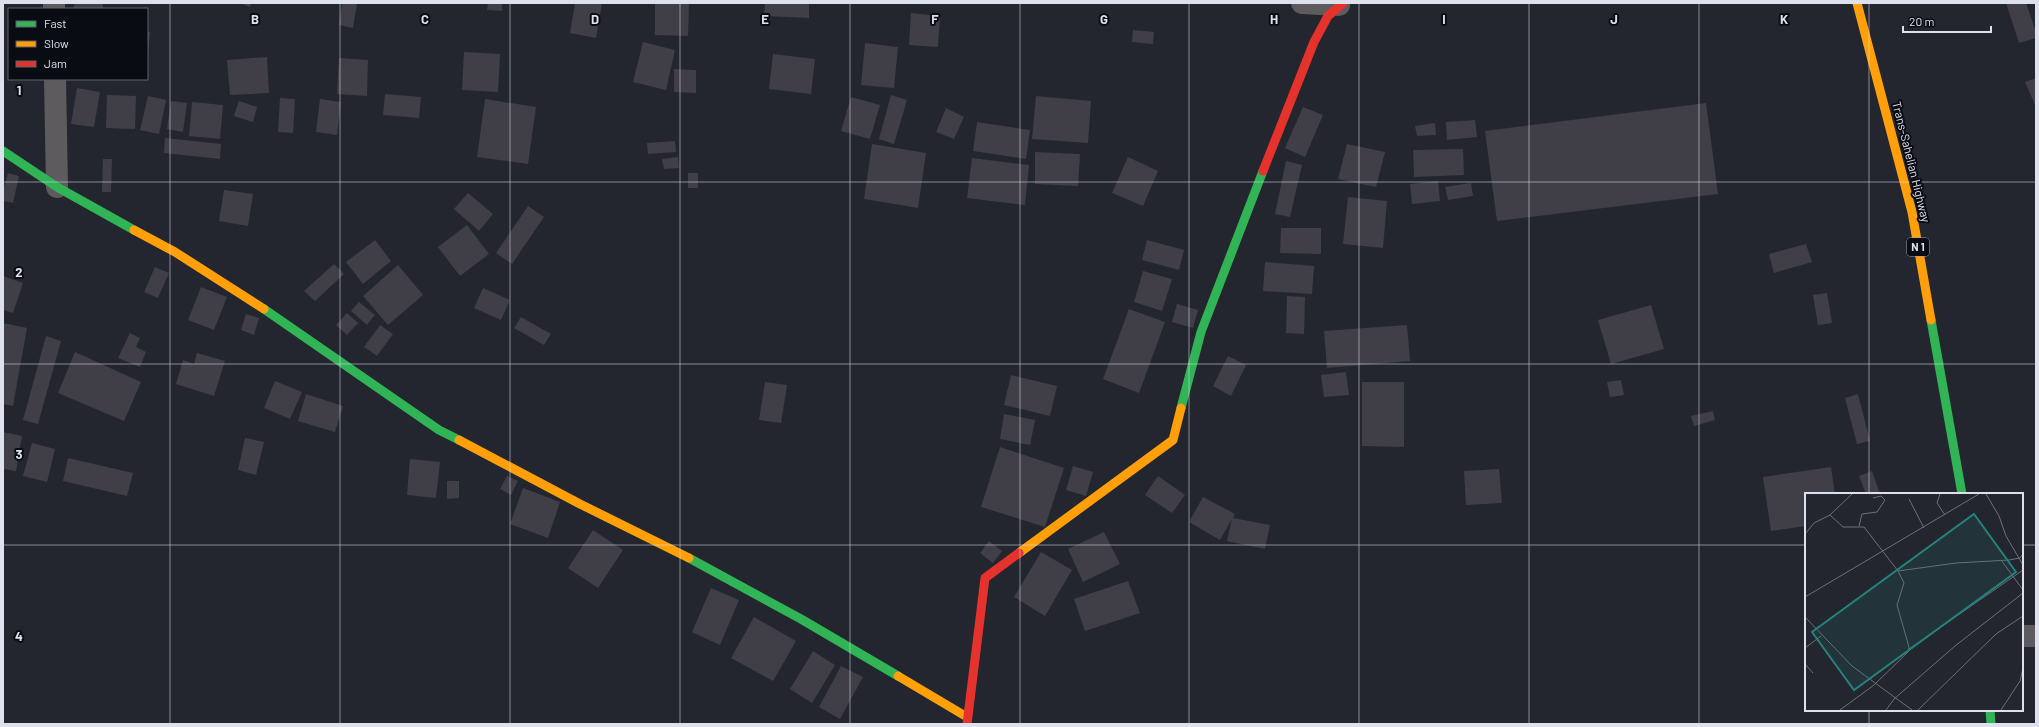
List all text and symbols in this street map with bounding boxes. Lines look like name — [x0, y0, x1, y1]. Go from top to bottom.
legend — [8, 8, 148, 80]
scale bar — [1903, 8, 1991, 34]
text: B — [251, 11, 259, 27]
text: C — [421, 11, 429, 27]
text: D — [591, 11, 599, 27]
text: E — [761, 11, 769, 27]
text: F — [931, 11, 939, 27]
text: G — [1100, 11, 1108, 27]
text: H — [1270, 11, 1278, 27]
text: I — [1442, 11, 1446, 27]
text: J — [1610, 11, 1618, 27]
text: K — [1780, 11, 1788, 27]
text: 20 m — [1909, 14, 1935, 28]
text: Fast — [44, 16, 67, 30]
text: Slow — [44, 36, 69, 50]
text: Jam — [44, 56, 67, 70]
text: 1 — [17, 82, 21, 98]
street label: Trans-Sahelian Highway — [1890, 100, 1934, 224]
road number: N 1 — [1907, 238, 1929, 256]
text: 2 — [15, 264, 23, 280]
text: 3 — [15, 446, 23, 462]
inset map — [1805, 493, 2023, 711]
text: 4 — [15, 628, 23, 644]

